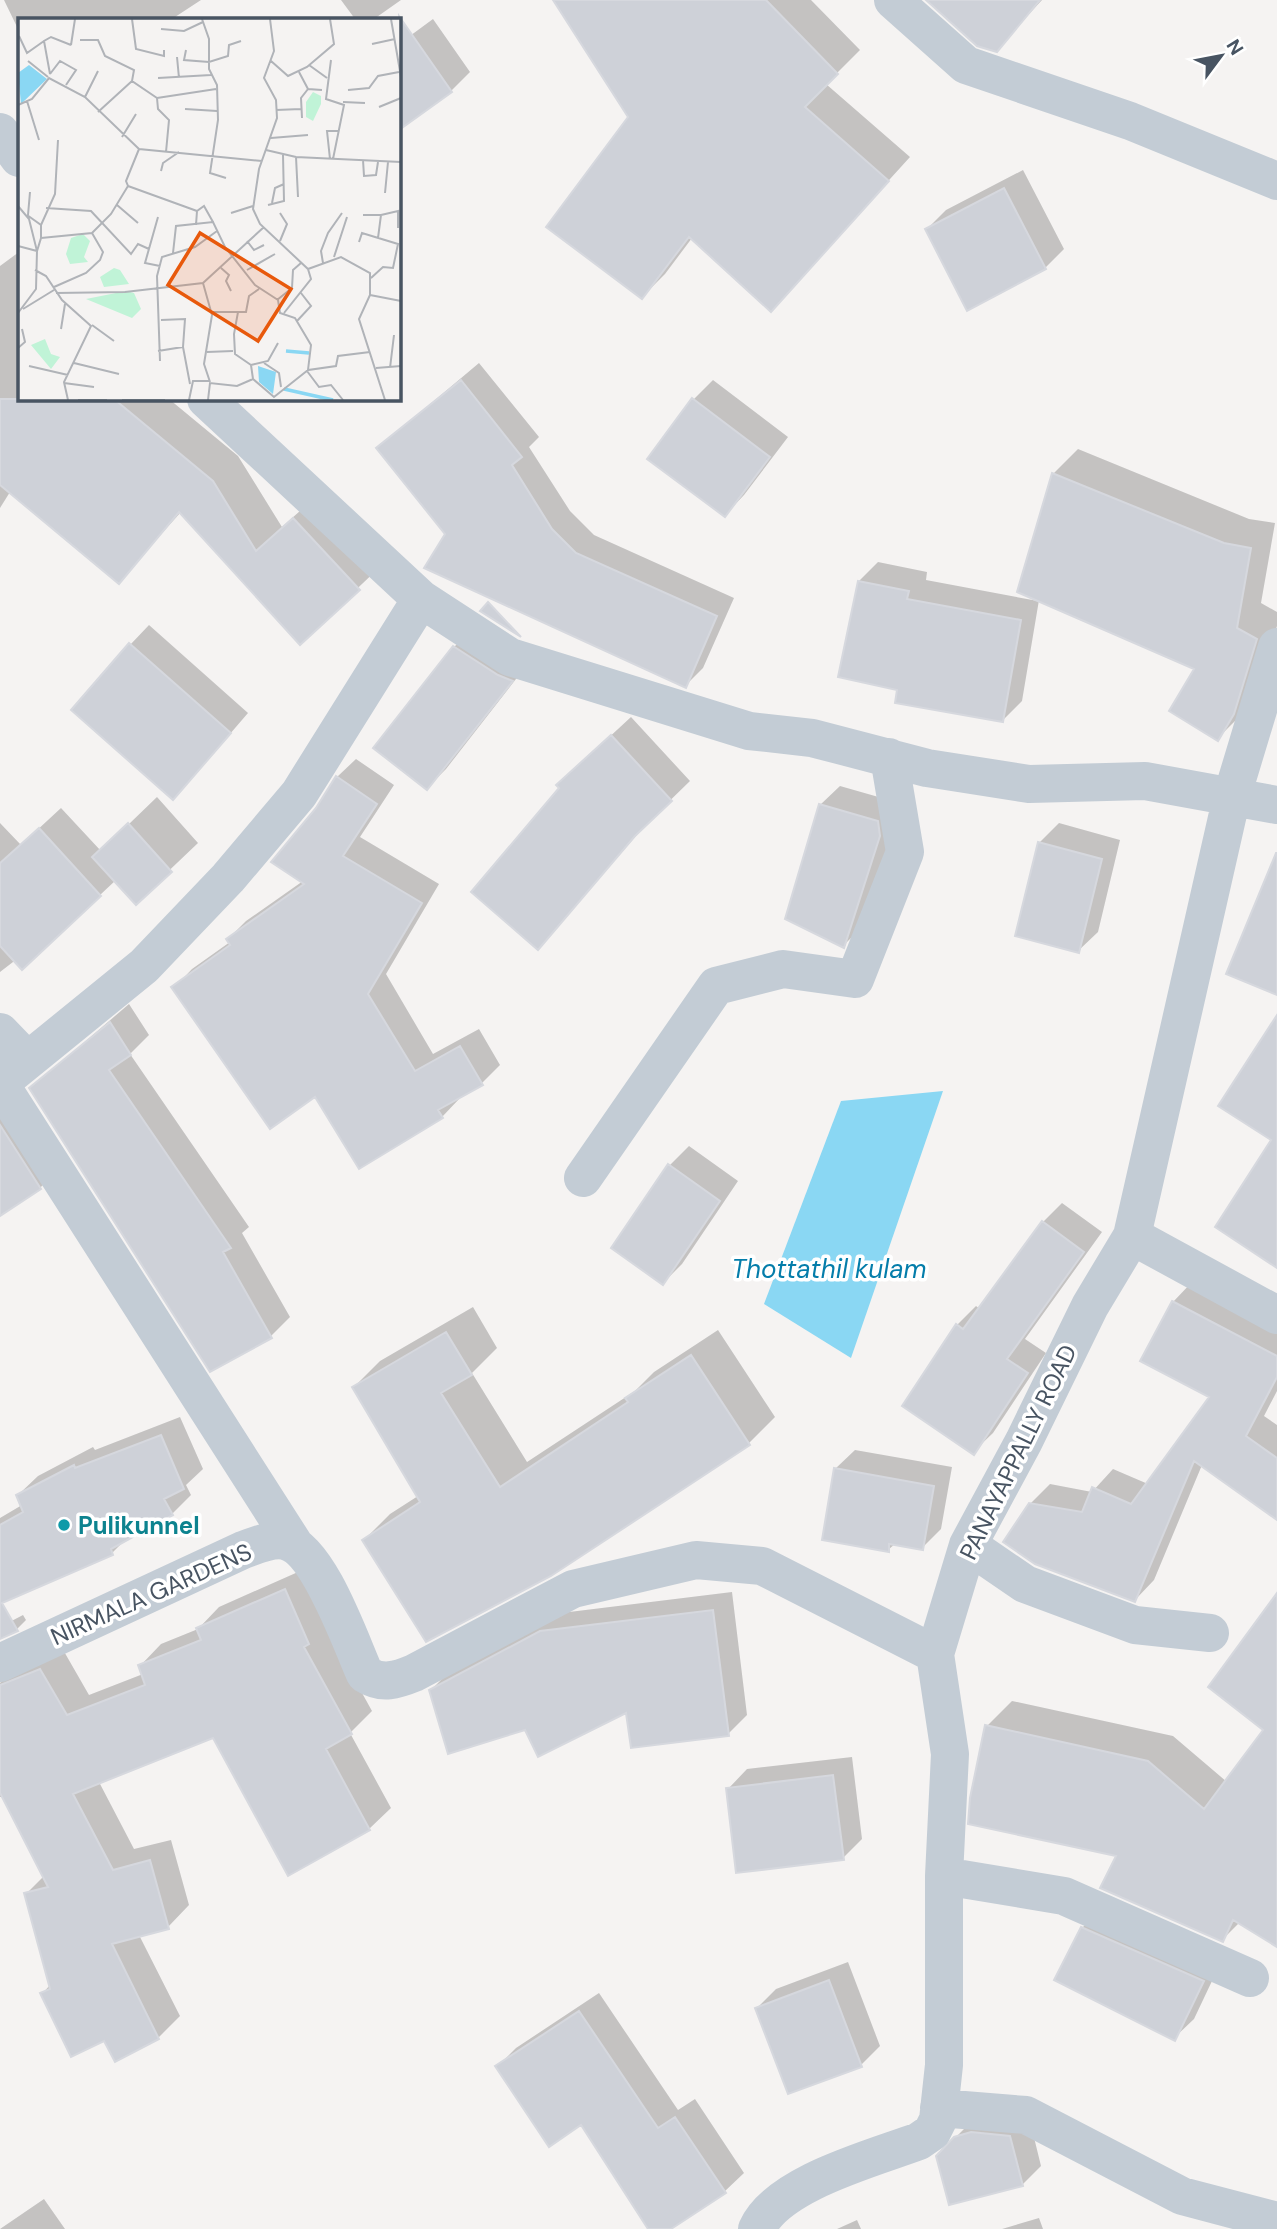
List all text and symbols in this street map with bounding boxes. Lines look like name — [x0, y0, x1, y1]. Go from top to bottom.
inset map — [18, 18, 401, 401]
north arrow — [1186, 21, 1256, 91]
text: N — [1221, 35, 1249, 60]
water label: Thottathil kulam — [732, 1252, 926, 1286]
street label: PANAYAPPALLY ROAD — [952, 1339, 1084, 1565]
place label: Pulikunnel — [78, 1510, 200, 1541]
marker: Pulikunnel — [56, 1517, 72, 1533]
street label: NIRMALA GARDENS — [46, 1536, 256, 1652]

